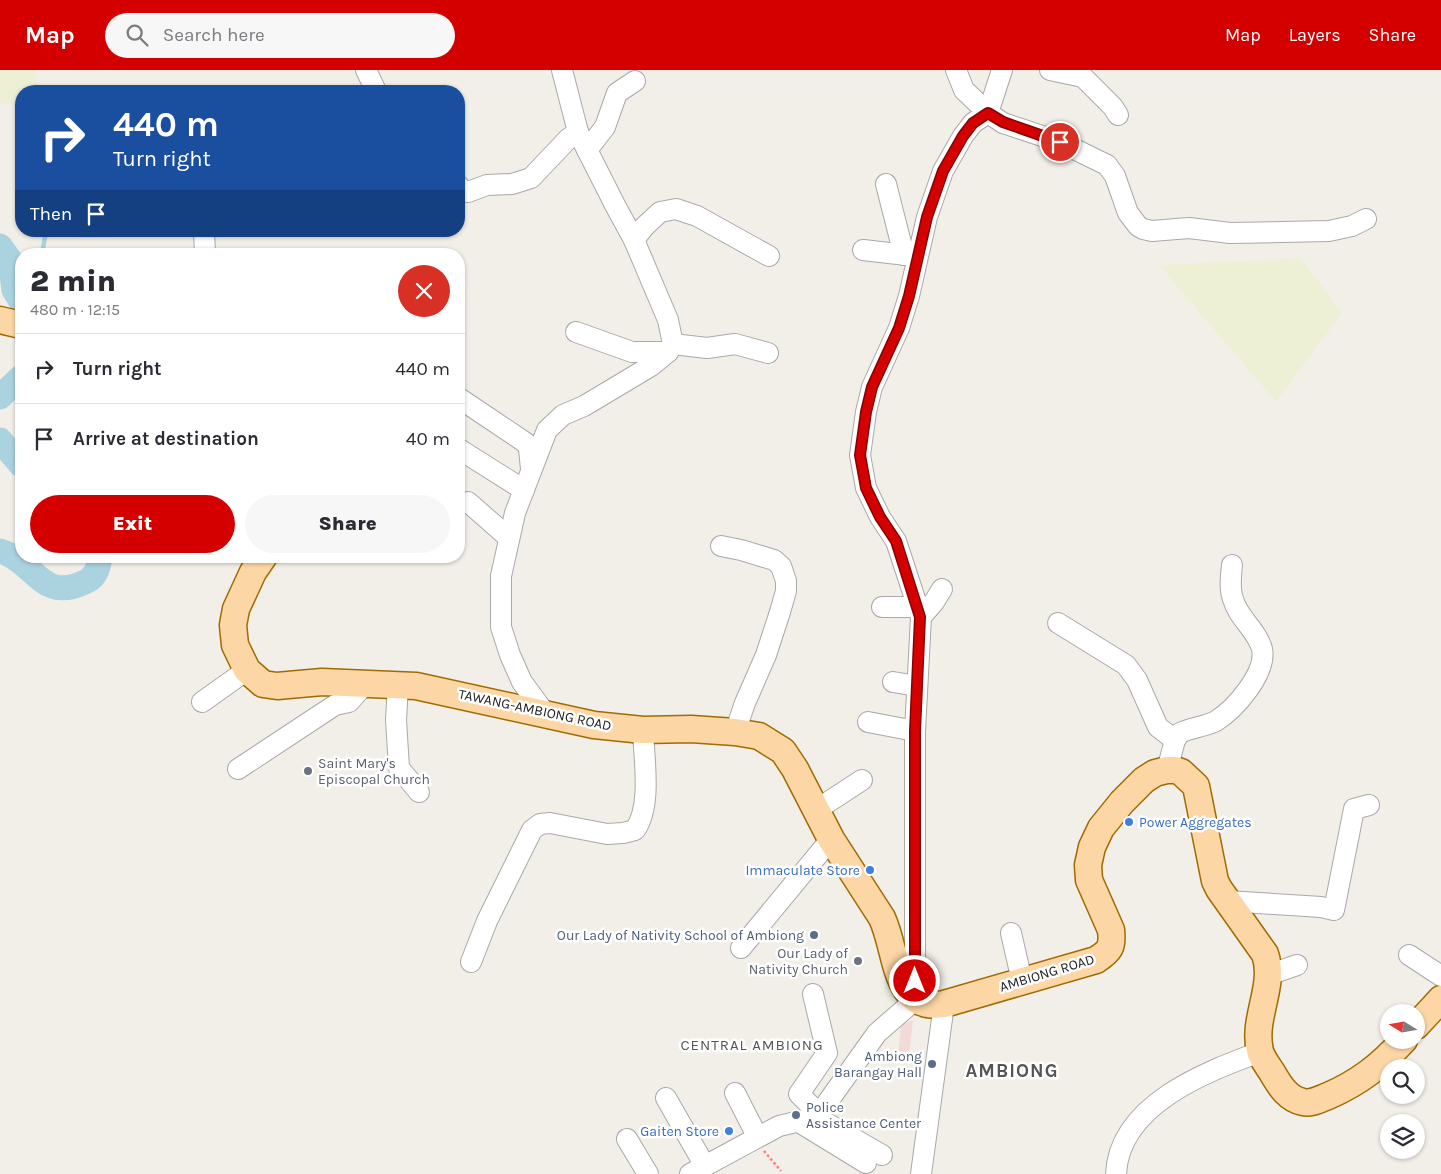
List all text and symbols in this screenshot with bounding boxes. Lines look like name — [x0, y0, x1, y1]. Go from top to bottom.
search box — [105, 13, 455, 58]
text: Map — [25, 21, 75, 49]
icon: search — [123, 21, 151, 49]
text: Search here — [163, 24, 265, 46]
text: Map — [1225, 24, 1261, 46]
text: Layers — [1289, 24, 1341, 46]
text: Share — [1369, 24, 1416, 46]
text: 440 m — [113, 104, 219, 145]
icon: right — [30, 105, 95, 170]
pin — [1039, 121, 1081, 163]
icon: arrive — [1046, 128, 1074, 156]
text: Turn right — [113, 146, 211, 172]
icon: arrive — [82, 200, 110, 228]
text: Then — [30, 203, 72, 225]
text: 2 min — [30, 263, 116, 299]
button: close — [398, 265, 450, 317]
text: 480 m · 12:15 — [30, 300, 120, 319]
icon: right — [30, 355, 58, 383]
text: Turn right — [73, 358, 162, 380]
text: 440 m — [395, 358, 450, 380]
icon: arrive — [30, 425, 58, 453]
text: Arrive at destination — [73, 428, 259, 450]
text: 40 m — [406, 428, 450, 450]
button: Exit — [30, 495, 235, 553]
button: Share — [245, 495, 450, 553]
street label: TAWANG-AMBIONG ROAD — [457, 685, 613, 735]
place label: Saint Mary's Episcopal Church — [318, 755, 430, 788]
marker: Saint Mary's Episcopal Church — [302, 765, 314, 777]
place label: Power Aggregates — [1139, 814, 1252, 831]
marker: Power Aggregates — [1123, 816, 1135, 828]
place label: Immaculate Store — [745, 862, 860, 879]
marker: Immaculate Store — [864, 864, 876, 876]
place label: Our Lady of Nativity School of Ambiong — [557, 927, 804, 944]
marker: Our Lady of Nativity School of Ambiong — [808, 929, 820, 941]
place label: Our Lady of Nativity Church — [749, 945, 848, 978]
street label: AMBIONG ROAD — [997, 950, 1097, 996]
position arrow — [888, 954, 940, 1006]
marker: Our Lady of Nativity Church — [852, 955, 864, 967]
north arrow — [1380, 1004, 1425, 1049]
map controls — [1380, 1004, 1425, 1159]
district label: CENTRAL AMBIONG — [680, 1036, 824, 1054]
place label: Ambiong Barangay Hall — [834, 1048, 922, 1081]
marker: Ambiong Barangay Hall — [926, 1058, 938, 1070]
button: search — [1380, 1059, 1425, 1104]
district label: AMBIONG — [965, 1060, 1059, 1082]
place label: Police Assistance Center — [806, 1099, 922, 1132]
marker: Police Assistance Center — [790, 1109, 802, 1121]
button: layers — [1380, 1114, 1425, 1159]
place label: Gaiten Store — [640, 1123, 719, 1140]
marker: Gaiten Store — [723, 1125, 735, 1137]

